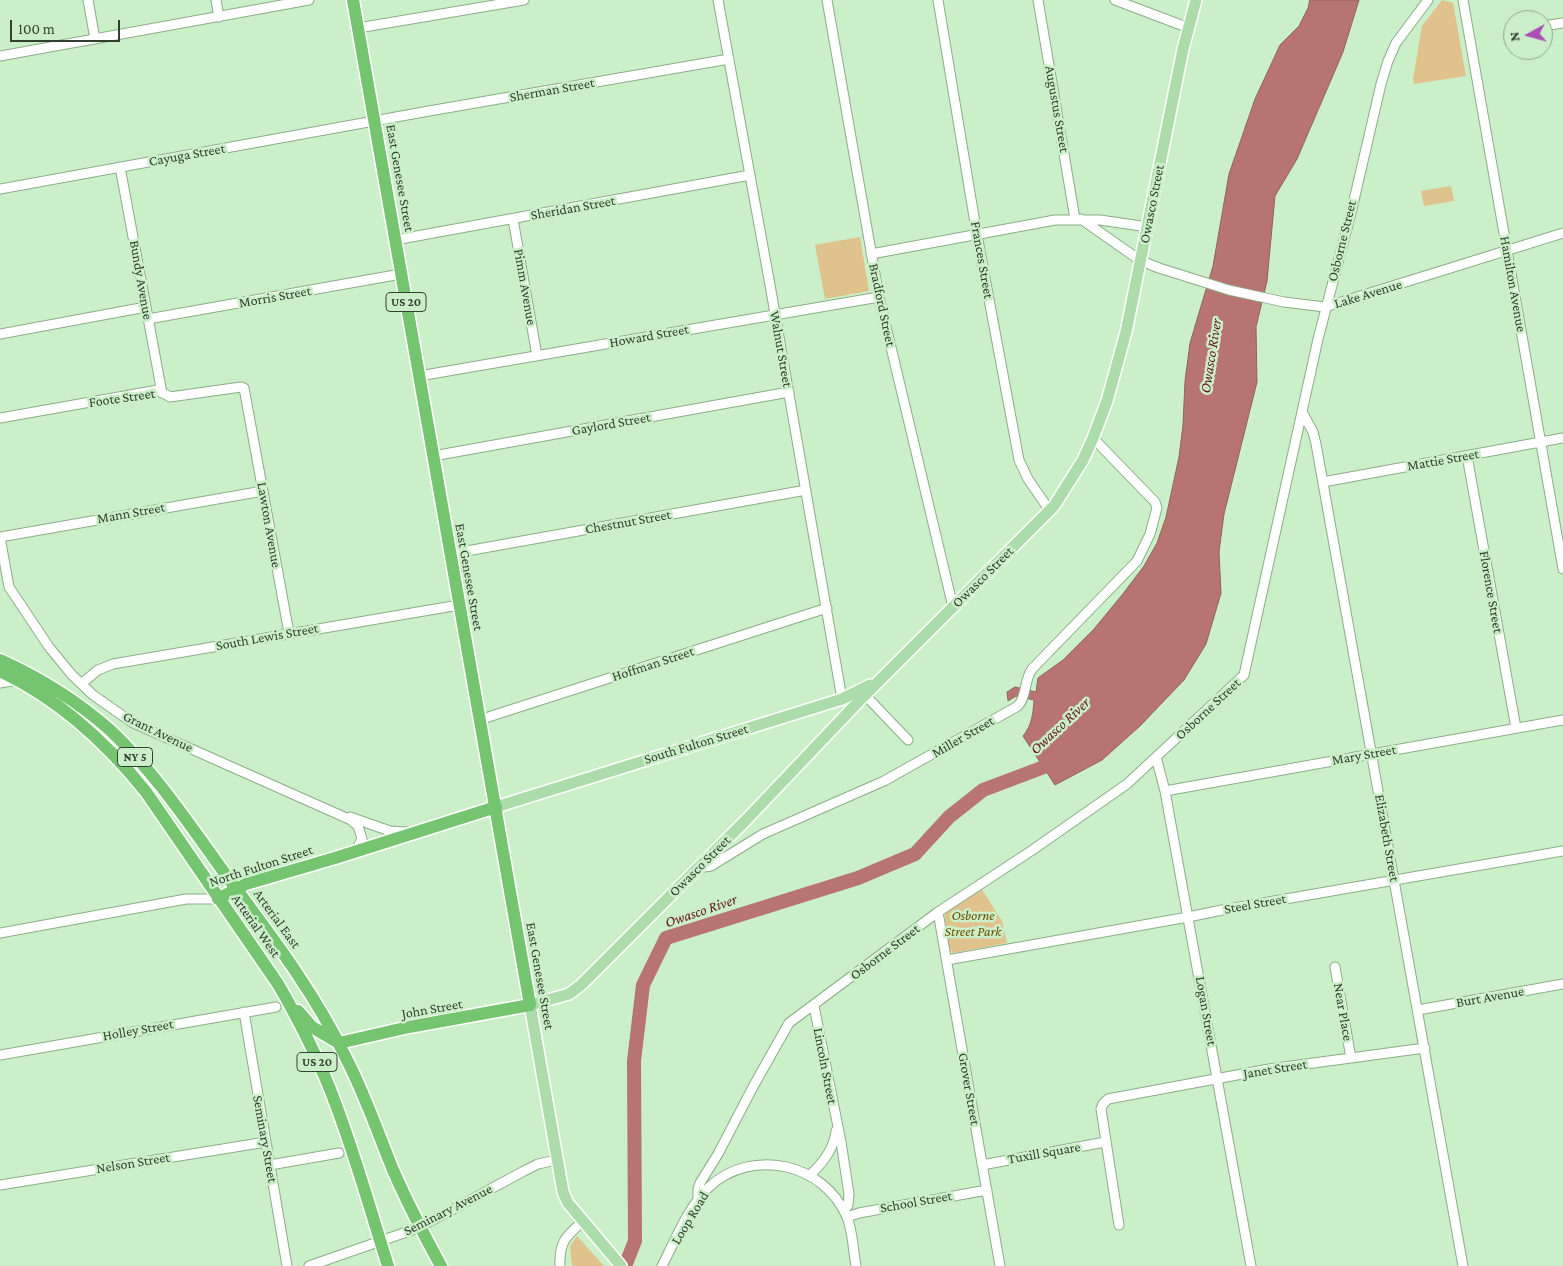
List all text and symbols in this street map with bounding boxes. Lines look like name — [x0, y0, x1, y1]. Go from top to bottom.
scale bar — [12, 10, 122, 42]
north arrow — [1503, 10, 1553, 60]
text: 100 m — [18, 21, 55, 37]
text: N — [1506, 31, 1523, 42]
street label: Augustus Street — [1041, 64, 1073, 154]
street label: Sherman Street — [508, 74, 596, 106]
street label: East Genesee Street — [382, 123, 418, 233]
street label: Cayuga Street — [148, 140, 226, 170]
street label: Owasco Street — [1136, 163, 1168, 245]
street label: Sheridan Street — [529, 192, 617, 224]
street label: Osborne Street — [1324, 199, 1360, 283]
street label: Frances Street — [967, 220, 997, 300]
street label: Hamilton Avenue — [1496, 235, 1530, 333]
street label: Bundy Avenue — [126, 239, 156, 321]
street label: Pimm Avenue — [510, 248, 540, 326]
street label: Bradford Street — [865, 262, 899, 348]
street label: Lake Avenue — [1332, 276, 1404, 312]
street label: Morris Street — [238, 282, 312, 312]
road number: US 20 — [386, 292, 426, 312]
street label: Walnut Street — [766, 309, 796, 389]
water label: Owasco River — [1196, 317, 1226, 395]
street label: Howard Street — [608, 321, 690, 351]
street label: Foote Street — [88, 385, 156, 411]
street label: Gaylord Street — [570, 409, 652, 439]
street label: Mattie Street — [1406, 445, 1480, 475]
street label: Lawton Avenue — [253, 481, 285, 569]
street label: Mann Street — [96, 499, 166, 527]
street label: Chestnut Street — [584, 506, 672, 538]
street label: East Genesee Street — [451, 522, 487, 632]
street label: Owasco Street — [949, 543, 1017, 611]
street label: Florence Street — [1476, 550, 1506, 634]
street label: South Lewis Street — [214, 620, 320, 654]
street label: Hoffman Street — [610, 643, 696, 685]
street label: Osborne Street — [1172, 675, 1244, 743]
water label: Owasco River — [1026, 694, 1094, 758]
street label: Grant Avenue — [120, 708, 196, 756]
street label: Miller Street — [929, 712, 997, 762]
street label: South Fulton Street — [642, 720, 750, 768]
street label: Mary Street — [1331, 741, 1397, 769]
road number: NY 5 — [118, 748, 152, 766]
street label: Elizabeth Street — [1371, 793, 1403, 883]
street label: Owasco Street — [666, 832, 734, 900]
street label: North Fulton Street — [207, 841, 315, 891]
street label: Arterial East — [250, 886, 304, 952]
water label: Owasco River — [663, 890, 739, 932]
street label: Steel Street — [1223, 890, 1287, 918]
street label: Arterial West — [228, 891, 284, 961]
park label: Osborne Street Park — [945, 908, 1001, 940]
street label: Osborne Street — [847, 920, 923, 984]
street label: East Genesee Street — [522, 921, 558, 1031]
street label: Logan Street — [1192, 975, 1220, 1047]
street label: Near Place — [1330, 982, 1356, 1042]
street label: Burt Avenue — [1455, 983, 1525, 1011]
street label: John Street — [400, 995, 464, 1023]
street label: Holley Street — [101, 1016, 175, 1044]
street label: Lincoln Street — [809, 1026, 841, 1106]
street label: Grover Street — [954, 1051, 984, 1127]
road number: US 20 — [297, 1052, 337, 1072]
street label: Janet Street — [1242, 1056, 1308, 1082]
street label: Seminary Street — [249, 1094, 281, 1184]
street label: Tuxill Square — [1006, 1138, 1082, 1168]
street label: Nelson Street — [95, 1149, 171, 1177]
street label: Seminary Avenue — [401, 1181, 495, 1239]
street label: School Street — [879, 1187, 953, 1217]
street label: Loop Road — [668, 1188, 712, 1248]

